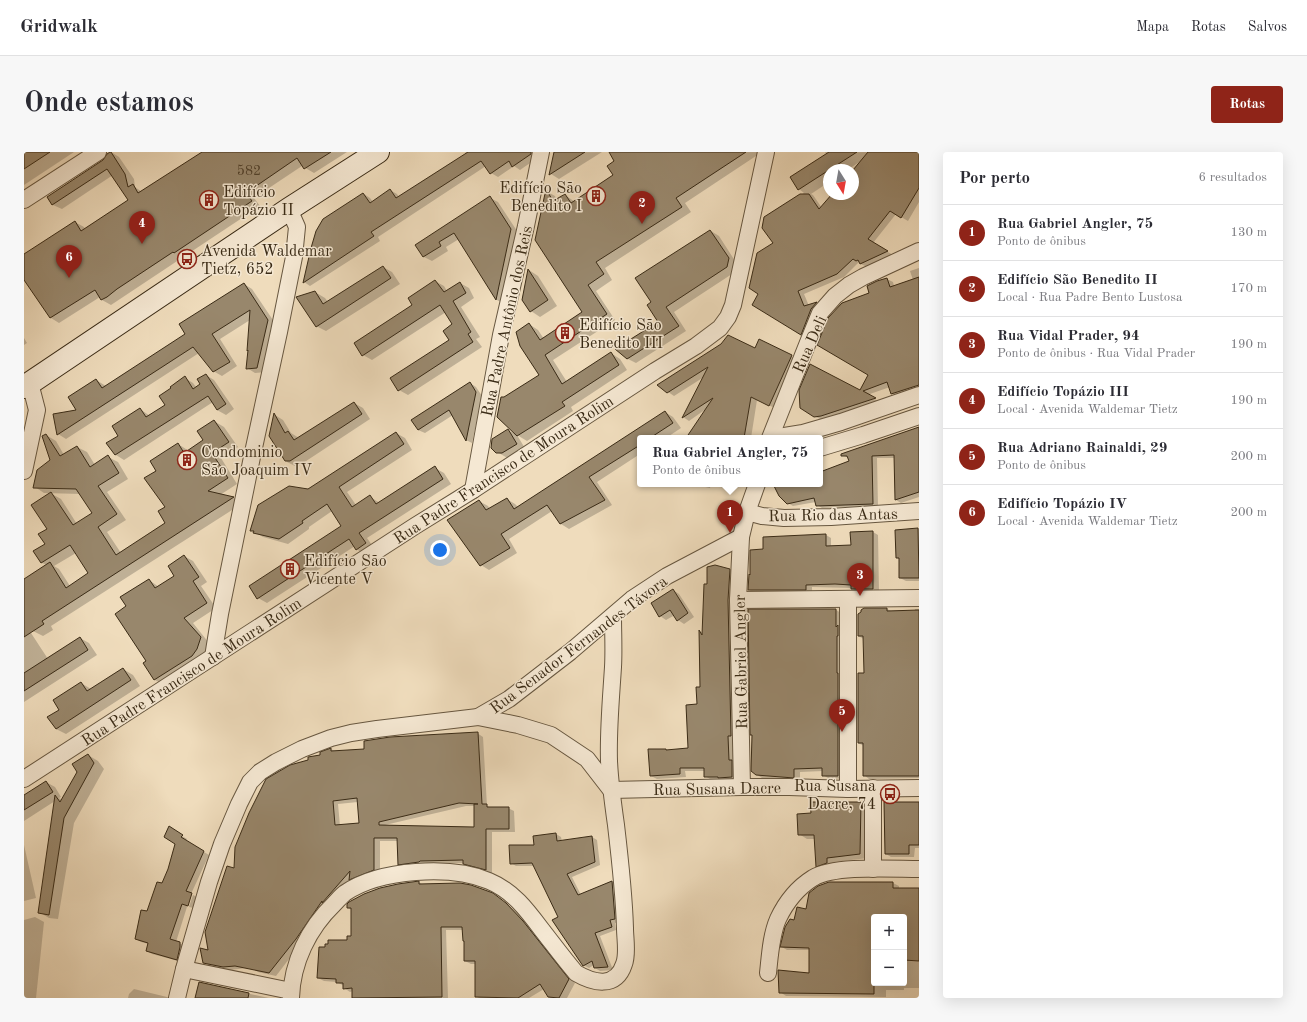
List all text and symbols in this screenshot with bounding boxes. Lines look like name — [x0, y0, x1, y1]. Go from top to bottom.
text: Gridwalk — [20, 18, 98, 37]
text: Mapa — [1136, 20, 1169, 34]
text: Rotas — [1191, 20, 1226, 34]
text: Salvos — [1248, 20, 1287, 34]
button: Rotas — [1211, 86, 1283, 123]
text: Onde estamos — [24, 90, 194, 118]
house number: 582 — [237, 164, 261, 178]
north arrow — [823, 164, 859, 200]
text: Por perto — [959, 170, 1030, 187]
text: 6 resultados — [1199, 171, 1267, 184]
place label: Edifício São Benedito I — [499, 181, 582, 215]
place label: Edifício Topázio II — [223, 185, 294, 219]
building icon: Edifício São Benedito I — [585, 185, 607, 207]
building icon: Edifício Topázio II — [198, 189, 220, 211]
pin: 2 — [629, 191, 655, 224]
pin: 4 — [129, 211, 155, 244]
text: Rua Gabriel Angler, 75 — [997, 217, 1153, 232]
street label: Rua Padre Antônio dos Reis — [480, 224, 536, 418]
text: 1 — [968, 226, 976, 239]
text: 130 m — [1230, 226, 1267, 239]
text: Ponto de ônibus — [997, 235, 1086, 248]
place label: Avenida Waldemar Tietz, 652 — [201, 244, 332, 278]
pin: 6 — [56, 245, 82, 278]
bus stop icon: Avenida Waldemar Tietz, 652 — [176, 248, 198, 270]
text: Edifício São Benedito II — [997, 273, 1158, 288]
text: 2 — [968, 282, 976, 295]
text: 170 m — [1230, 282, 1267, 295]
text: Local · Rua Padre Bento Lustosa — [997, 291, 1182, 304]
street label: Rua Deli — [791, 314, 831, 376]
place label: Edifício São Benedito III — [579, 318, 663, 352]
building icon: Edifício São Benedito III — [554, 322, 576, 344]
text: Rua Vidal Prader, 94 — [997, 329, 1140, 344]
text: 3 — [968, 338, 976, 351]
text: 190 m — [1230, 338, 1267, 351]
text: Ponto de ônibus · Rua Vidal Prader — [997, 347, 1195, 360]
text: Edifício Topázio III — [997, 385, 1129, 400]
street label: Rua Padre Francisco de Moura Rolim — [391, 393, 617, 548]
text: 4 — [968, 394, 976, 407]
text: 190 m — [1230, 394, 1267, 407]
text: Local · Avenida Waldemar Tietz — [997, 403, 1178, 416]
popup — [637, 435, 823, 487]
text: Rua Adriano Rainaldi, 29 — [997, 441, 1167, 456]
place label: Condominio São Joaquim IV — [201, 445, 312, 479]
text: Rua Gabriel Angler, 75 — [652, 446, 808, 461]
building icon: Condominio São Joaquim IV — [176, 449, 198, 471]
text: 5 — [968, 450, 976, 463]
text: 200 m — [1230, 450, 1267, 463]
text: Ponto de ônibus — [997, 459, 1086, 472]
text: Ponto de ônibus — [652, 464, 741, 477]
text: Edifício Topázio IV — [997, 497, 1127, 512]
pin: 1 — [717, 500, 743, 533]
text: 6 — [968, 506, 976, 519]
text: 200 m — [1230, 506, 1267, 519]
street label: Rua Rio das Antas — [768, 507, 898, 525]
text: Local · Avenida Waldemar Tietz — [997, 515, 1178, 528]
your location — [430, 540, 450, 560]
place label: Edifício São Vicente V — [304, 554, 387, 588]
building icon: Edifício São Vicente V — [279, 558, 301, 580]
pin: 3 — [847, 563, 873, 596]
street label: Rua Senador Fernandes Távora — [488, 574, 671, 717]
street label: Rua Gabriel Angler — [733, 594, 751, 729]
street label: Rua Padre Francisco de Moura Rolim — [79, 595, 305, 750]
pin: 5 — [829, 699, 855, 732]
place label: Rua Susana Dacre, 74 — [794, 779, 876, 813]
street label: Rua Susana Dacre — [653, 781, 781, 799]
bus stop icon: Rua Susana Dacre, 74 — [879, 783, 901, 805]
map controls — [871, 914, 907, 986]
button: + — [871, 914, 907, 950]
button: − — [871, 950, 907, 986]

